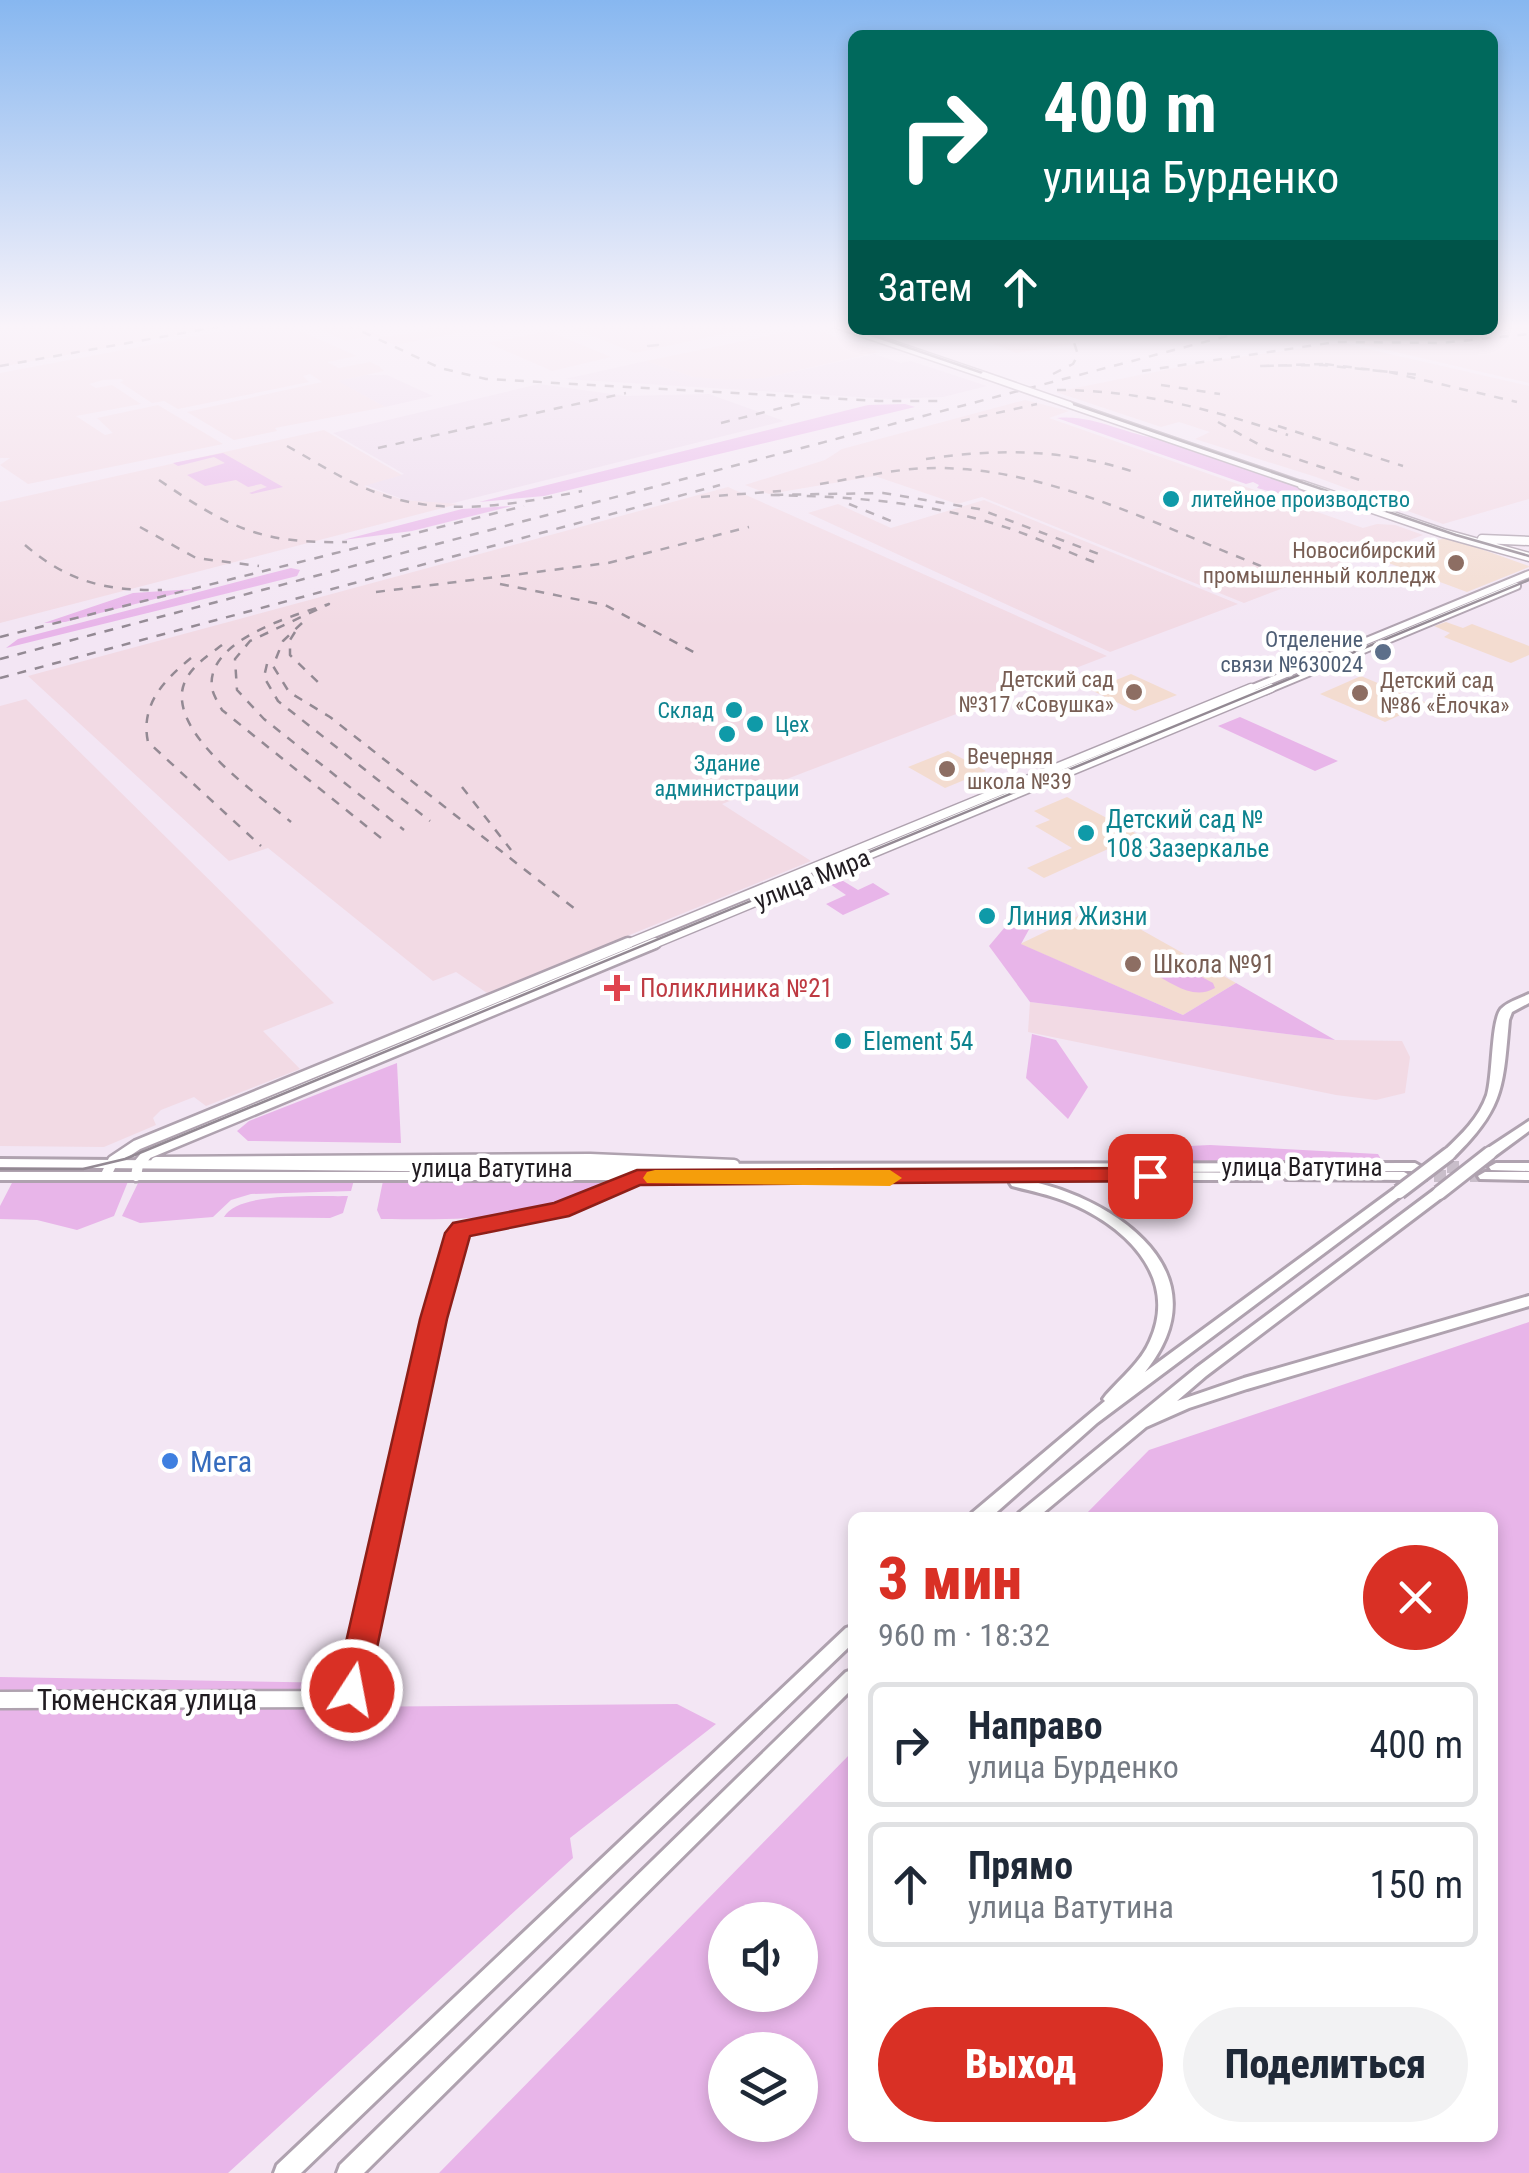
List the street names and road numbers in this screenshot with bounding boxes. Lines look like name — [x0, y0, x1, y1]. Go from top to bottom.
street label: улица Мира — [750, 843, 874, 915]
street label: улица Ватутина — [1222, 1153, 1382, 1182]
street label: улица Ватутина — [412, 1154, 572, 1183]
street label: Тюменская улица — [37, 1682, 257, 1717]

